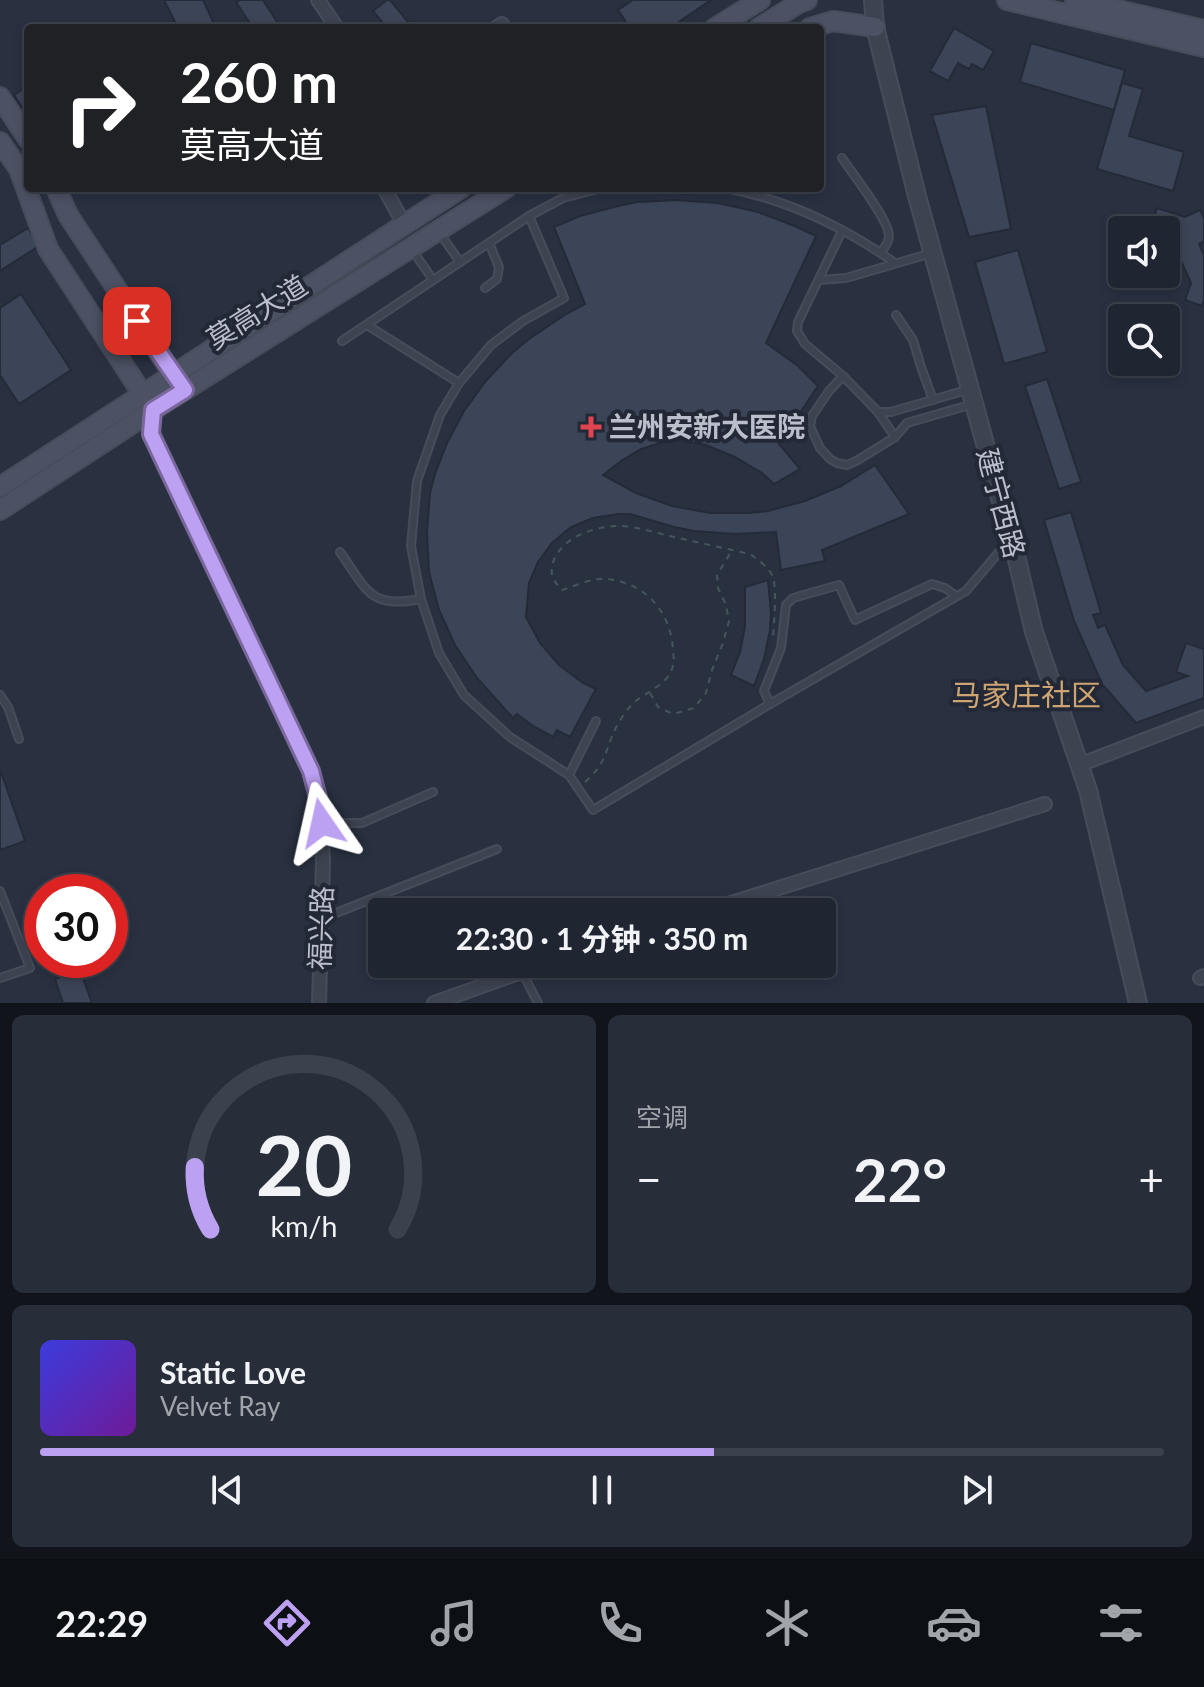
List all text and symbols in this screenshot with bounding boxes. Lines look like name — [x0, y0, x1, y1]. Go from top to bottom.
text: 260 m — [180, 48, 338, 115]
icon: right — [48, 56, 152, 160]
text: 莫高大道 — [180, 122, 324, 166]
map controls — [1108, 216, 1180, 376]
button: sound — [1108, 216, 1180, 288]
street label: 莫高大道 — [200, 267, 313, 355]
pin — [103, 287, 171, 355]
icon: arrive — [115, 299, 159, 343]
button: search — [1108, 304, 1180, 376]
place label: 兰州安新大医院 — [609, 409, 805, 443]
marker: 兰州安新大医院 — [580, 416, 602, 438]
street label: 建宁西路 — [971, 444, 1033, 561]
district label: 马家庄社区 — [951, 676, 1101, 712]
position arrow — [280, 781, 364, 865]
speed limit sign: 30 — [24, 874, 128, 978]
street label: 福兴路 — [302, 885, 338, 971]
text: 22:30 · 1 分钟 · 350 m — [456, 920, 748, 956]
text: 空调 — [636, 1101, 688, 1133]
text: 20 — [256, 1114, 352, 1214]
text: 22° — [853, 1143, 947, 1215]
text: − — [636, 1153, 662, 1205]
text: + — [1138, 1153, 1164, 1205]
text: km/h — [271, 1209, 337, 1243]
text: Static Love — [160, 1354, 306, 1390]
text: Velvet Ray — [160, 1390, 280, 1422]
icon: previous — [205, 1468, 249, 1512]
icon: pause — [580, 1468, 624, 1512]
icon: next — [955, 1468, 999, 1512]
icon: directions — [259, 1595, 315, 1651]
icon: music — [426, 1595, 482, 1651]
icon: phone — [592, 1595, 648, 1651]
icon: climate — [759, 1595, 815, 1651]
icon: car — [926, 1595, 982, 1651]
icon: filters — [1093, 1595, 1149, 1651]
text: 22:29 — [55, 1601, 148, 1645]

